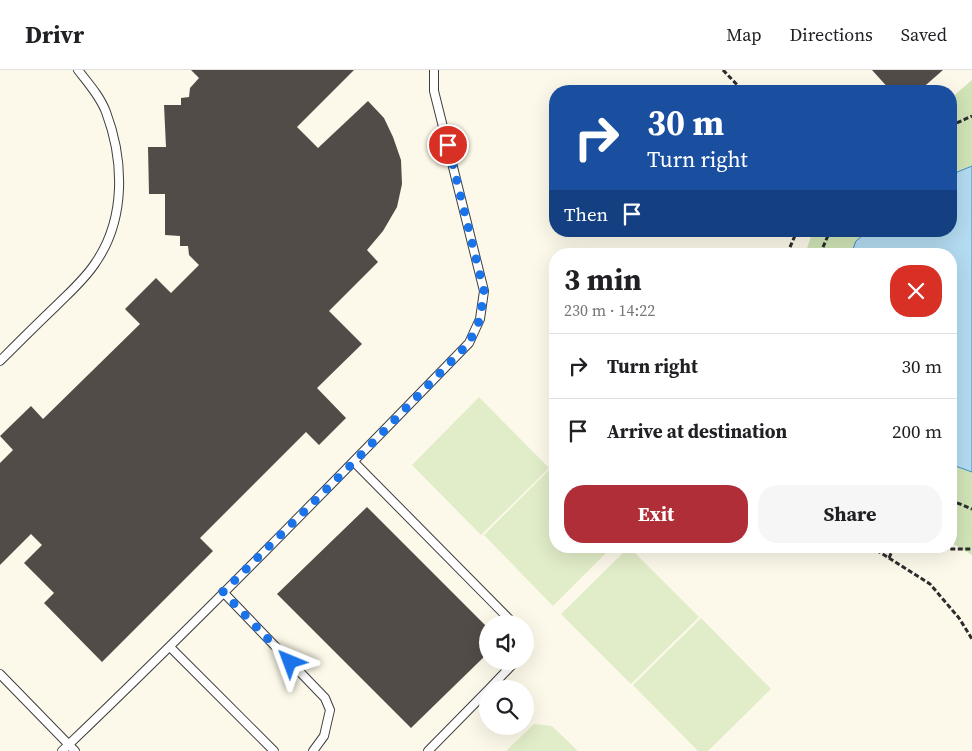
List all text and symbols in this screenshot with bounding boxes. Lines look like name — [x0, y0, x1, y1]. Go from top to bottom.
text: Drivr — [25, 18, 84, 51]
text: Map — [726, 22, 762, 47]
text: Directions — [790, 22, 873, 47]
text: Saved — [901, 22, 947, 47]
text: 30 m — [647, 99, 724, 147]
icon: right — [564, 105, 629, 170]
pin — [427, 124, 469, 166]
icon: arrive — [434, 131, 462, 159]
text: Turn right — [647, 144, 748, 174]
icon: arrive — [618, 200, 646, 228]
text: Then — [564, 201, 608, 227]
text: 3 min — [564, 259, 642, 300]
button: close — [890, 265, 942, 317]
text: 230 m · 14:22 — [564, 299, 655, 321]
icon: right — [564, 352, 592, 380]
text: Turn right — [607, 353, 698, 379]
text: 30 m — [901, 353, 942, 379]
icon: arrive — [564, 417, 592, 445]
text: Arrive at destination — [607, 418, 787, 444]
text: 200 m — [892, 418, 942, 444]
button: Exit — [564, 485, 748, 543]
button: Share — [758, 485, 942, 543]
map controls — [479, 615, 534, 735]
button: sound — [479, 615, 534, 670]
position arrow — [263, 635, 315, 687]
button: search — [479, 680, 534, 735]

